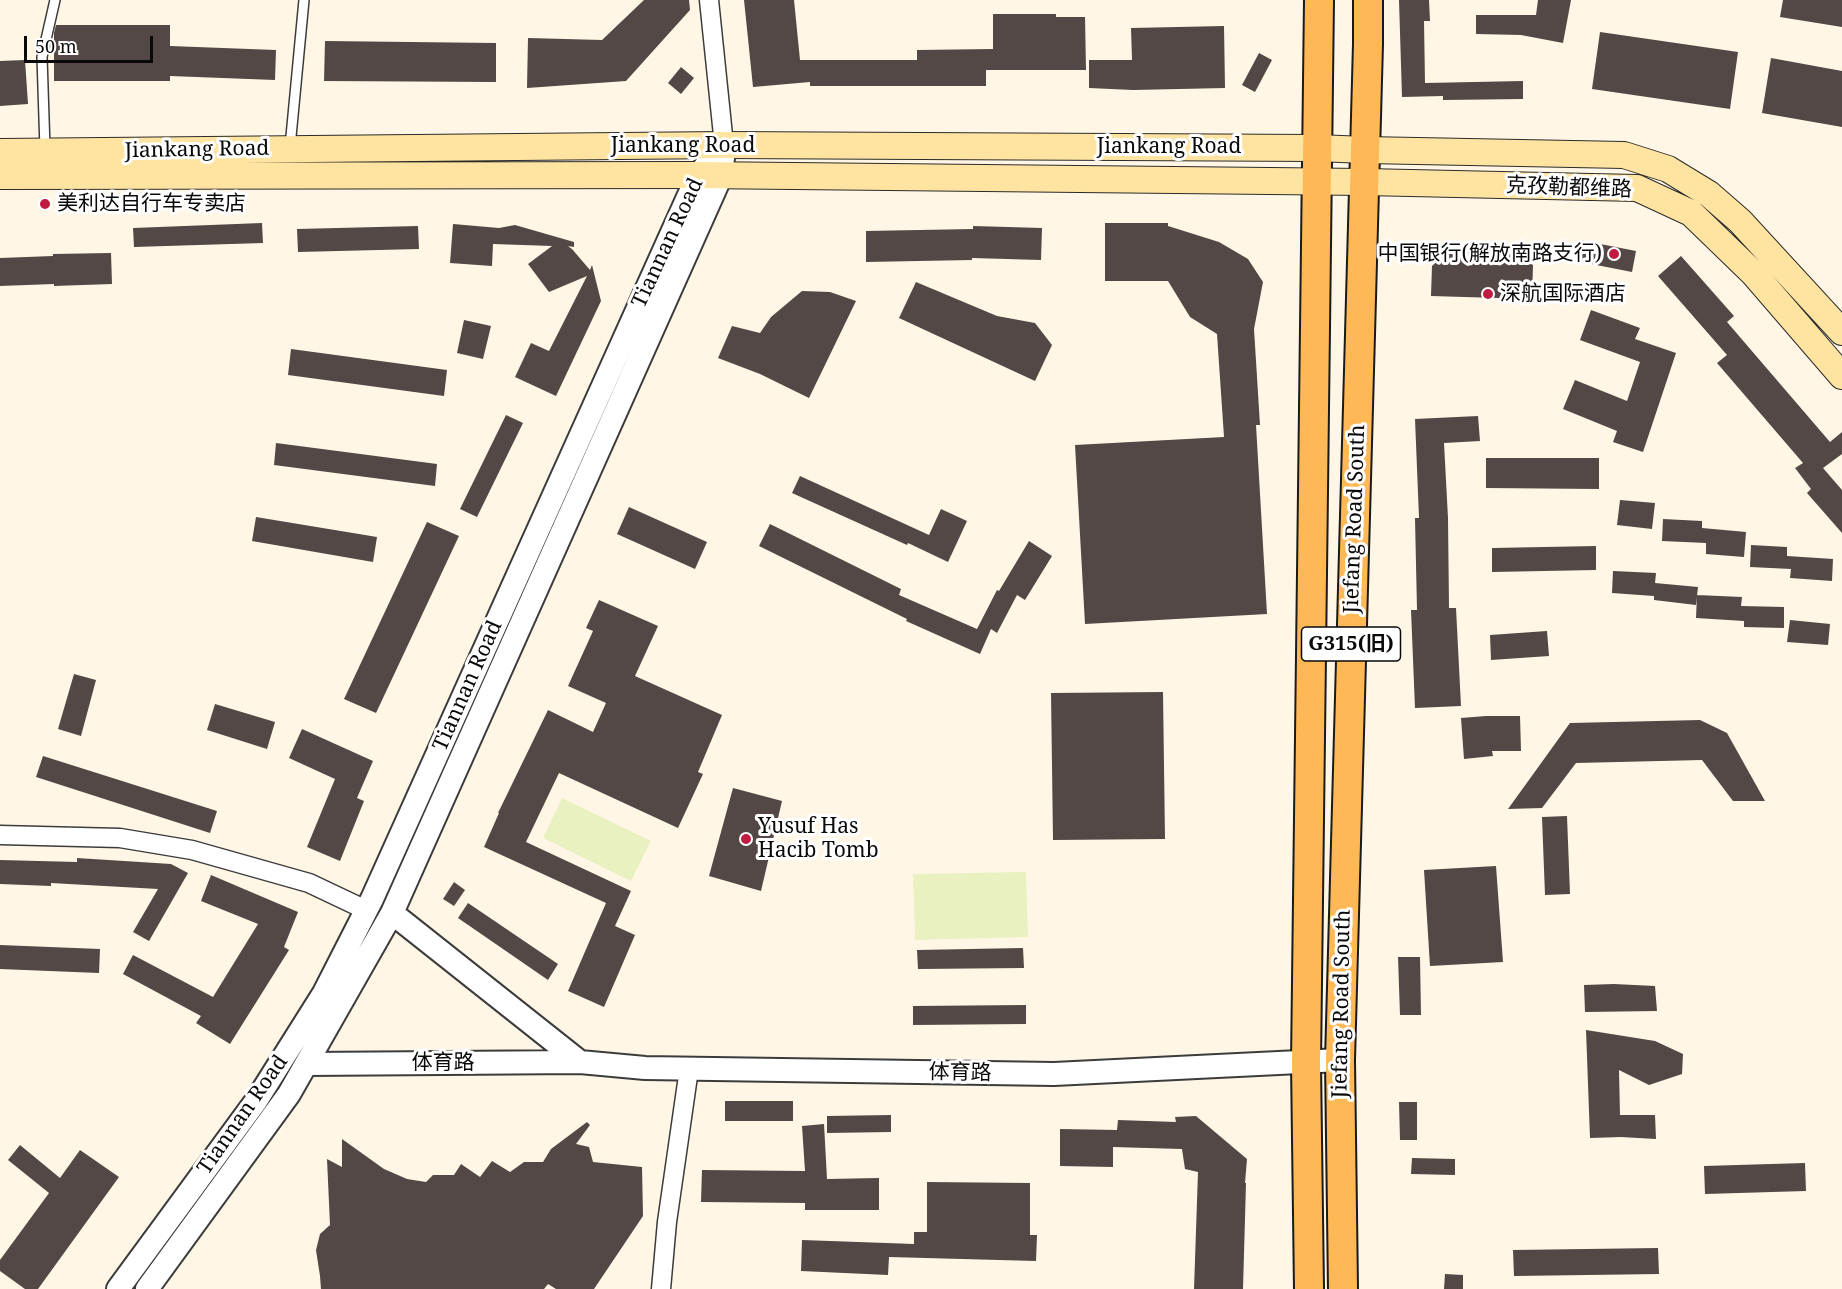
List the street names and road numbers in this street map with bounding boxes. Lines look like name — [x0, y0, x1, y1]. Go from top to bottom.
street label: Jiankang Road — [611, 133, 755, 159]
street label: Jiankang Road — [1097, 134, 1241, 160]
street label: Jiankang Road — [124, 136, 270, 164]
street label: 克孜勒都维路 — [1506, 173, 1632, 203]
street label: Tiannan Road — [627, 174, 709, 312]
street label: Jiefang Road South — [1339, 424, 1371, 614]
street label: Tiannan Road — [428, 617, 508, 755]
road number: G315(旧) — [1302, 627, 1400, 661]
street label: Jiefang Road South — [1328, 909, 1356, 1099]
street label: Tiannan Road — [193, 1050, 293, 1180]
street label: 体育路 — [412, 1050, 474, 1076]
street label: 体育路 — [928, 1060, 992, 1086]

